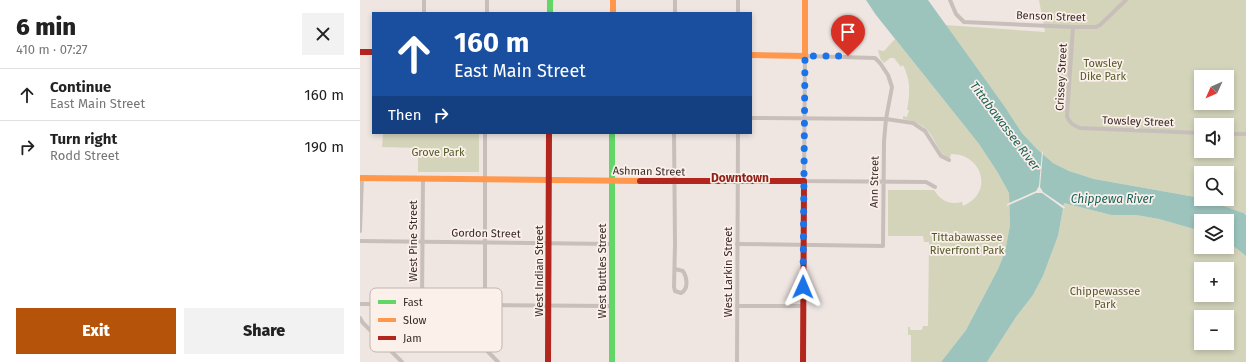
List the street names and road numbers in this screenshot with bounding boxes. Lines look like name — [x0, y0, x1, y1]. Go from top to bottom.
street label: Benson Street — [1016, 9, 1086, 24]
street label: Crissey Street — [1053, 43, 1070, 111]
street label: Towsley Street — [1102, 114, 1174, 129]
street label: Ann Street — [868, 156, 881, 208]
street label: Ashman Street — [613, 164, 685, 179]
street label: West Pine Street — [407, 200, 420, 282]
street label: West Buttles Street — [596, 223, 609, 318]
street label: West Indian Street — [533, 225, 546, 317]
street label: Gordon Street — [451, 226, 521, 241]
street label: West Larkin Street — [722, 227, 735, 317]

